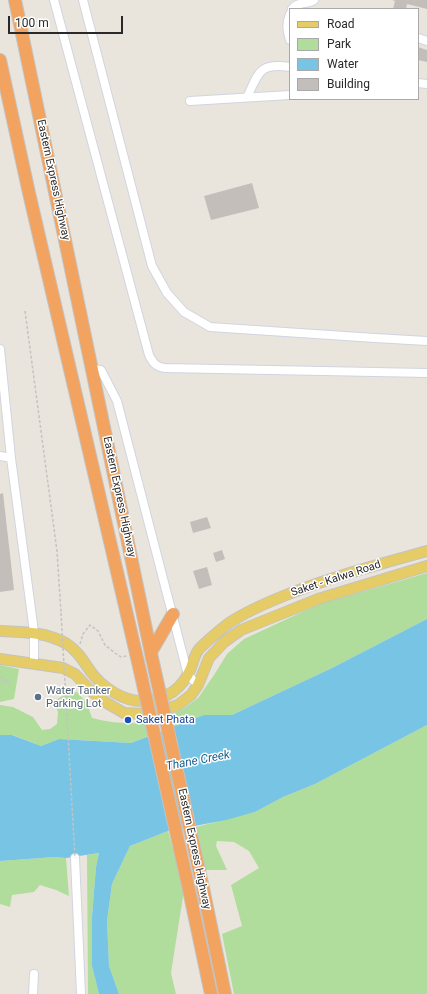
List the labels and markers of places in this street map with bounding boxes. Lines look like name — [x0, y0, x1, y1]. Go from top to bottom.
place label: Water Tanker Parking Lot — [46, 684, 110, 710]
marker: Water Tanker Parking Lot — [33, 692, 43, 702]
place label: Saket Phata — [136, 713, 195, 727]
marker: Saket Phata — [123, 715, 133, 725]

